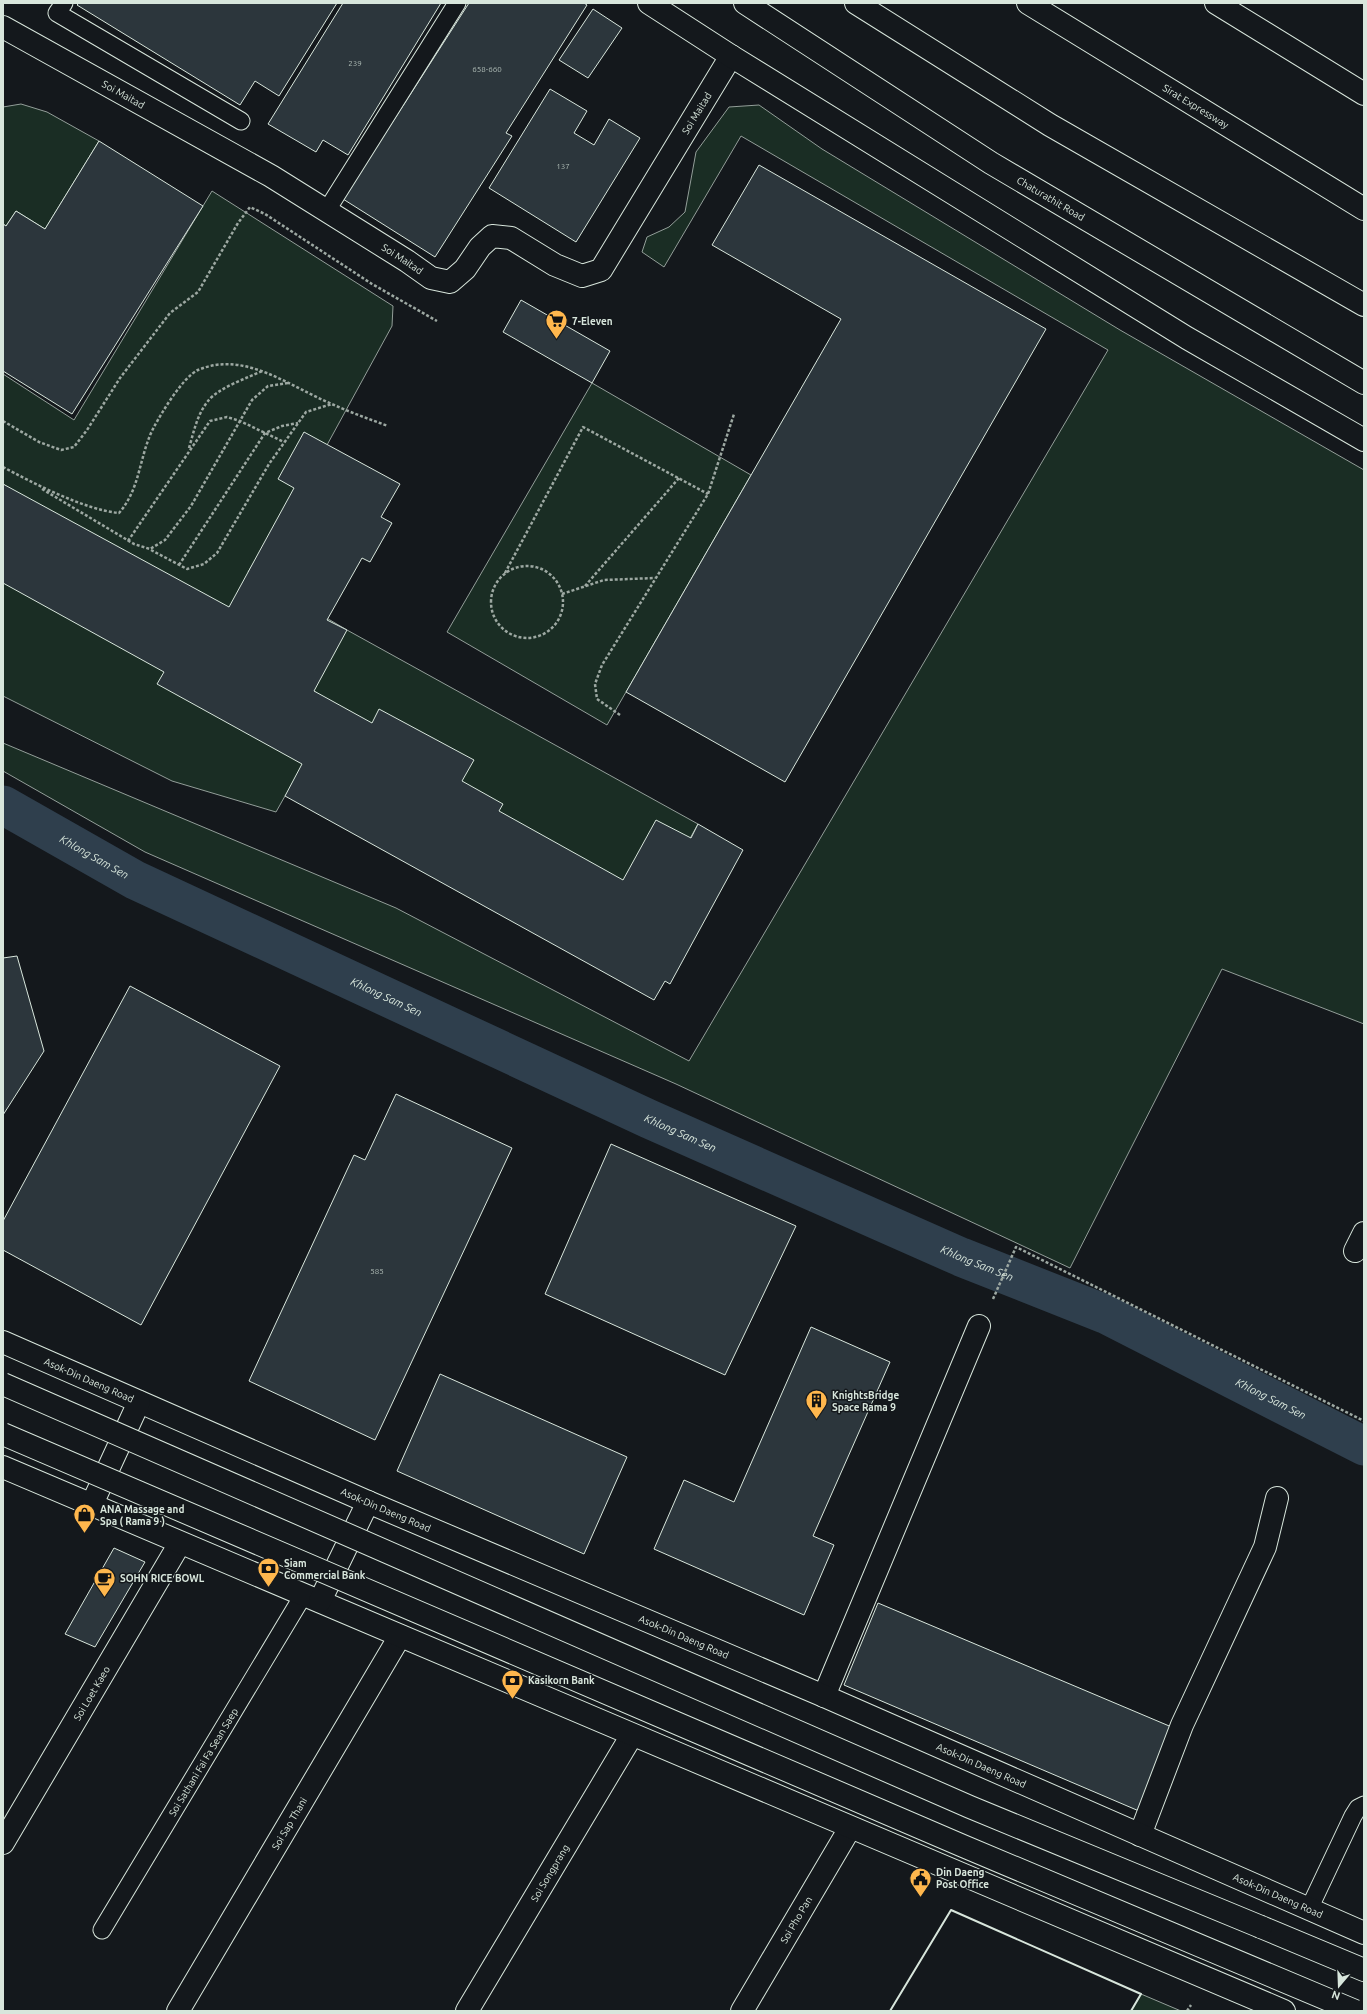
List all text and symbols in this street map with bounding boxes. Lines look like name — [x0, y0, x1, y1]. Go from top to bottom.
house number: 239 — [348, 59, 362, 68]
house number: 658-660 — [472, 65, 502, 74]
street label: Soi Maitad — [100, 78, 147, 110]
street label: Sirat Expressway — [1161, 82, 1231, 130]
street label: Soi Maitad — [679, 90, 713, 136]
house number: 137 — [556, 162, 570, 171]
street label: Chaturathit Road — [1015, 174, 1087, 223]
street label: Soi Maitad — [380, 241, 425, 276]
supermarket icon: 7-Eleven — [544, 308, 570, 341]
place label: 7-Eleven — [572, 316, 613, 327]
water label: Khlong Sam Sen — [58, 833, 131, 881]
water label: Khlong Sam Sen — [349, 975, 424, 1019]
water label: Khlong Sam Sen — [643, 1112, 718, 1154]
water label: Khlong Sam Sen — [939, 1243, 1015, 1283]
house number: 585 — [370, 1267, 384, 1276]
street label: Asok-Din Daeng Road — [43, 1355, 136, 1404]
water label: Khlong Sam Sen — [1234, 1376, 1308, 1421]
building icon: KnightsBridge Space Rama 9 — [804, 1388, 830, 1421]
place label: KnightsBridge Space Rama 9 — [832, 1390, 899, 1413]
street label: Asok-Din Daeng Road — [339, 1485, 433, 1534]
shop icon: ANA Massage and Spa ( Rama 9 ) — [72, 1502, 98, 1535]
place label: ANA Massage and Spa ( Rama 9 ) — [100, 1504, 184, 1528]
bank icon: Siam Commercial Bank — [255, 1556, 281, 1589]
place label: Siam Commercial Bank — [284, 1558, 366, 1581]
cafe icon: SOHN RICE BOWL — [92, 1565, 118, 1598]
place label: SOHN RICE BOWL — [120, 1573, 205, 1584]
street label: Asok-Din Daeng Road — [637, 1612, 731, 1661]
street label: Soi Loet Kaeo — [71, 1664, 112, 1722]
bank icon: Kasikorn Bank — [500, 1667, 526, 1700]
place label: Kasikorn Bank — [528, 1675, 595, 1686]
street label: Soi Sathani Fai Fa Sean Saep — [166, 1706, 240, 1818]
street label: Asok-Din Daeng Road — [935, 1741, 1028, 1790]
street label: Soi Sap Thani — [269, 1795, 309, 1852]
street label: Soi Songprang — [528, 1842, 571, 1903]
public building icon: Din Daeng Post Office — [908, 1865, 934, 1898]
place label: Din Daeng Post Office — [936, 1867, 989, 1890]
street label: Asok-Din Daeng Road — [1232, 1871, 1325, 1920]
street label: Soi Pho Pan — [778, 1894, 814, 1945]
north arrow — [1319, 1966, 1359, 2006]
text: N — [1330, 1988, 1342, 2002]

